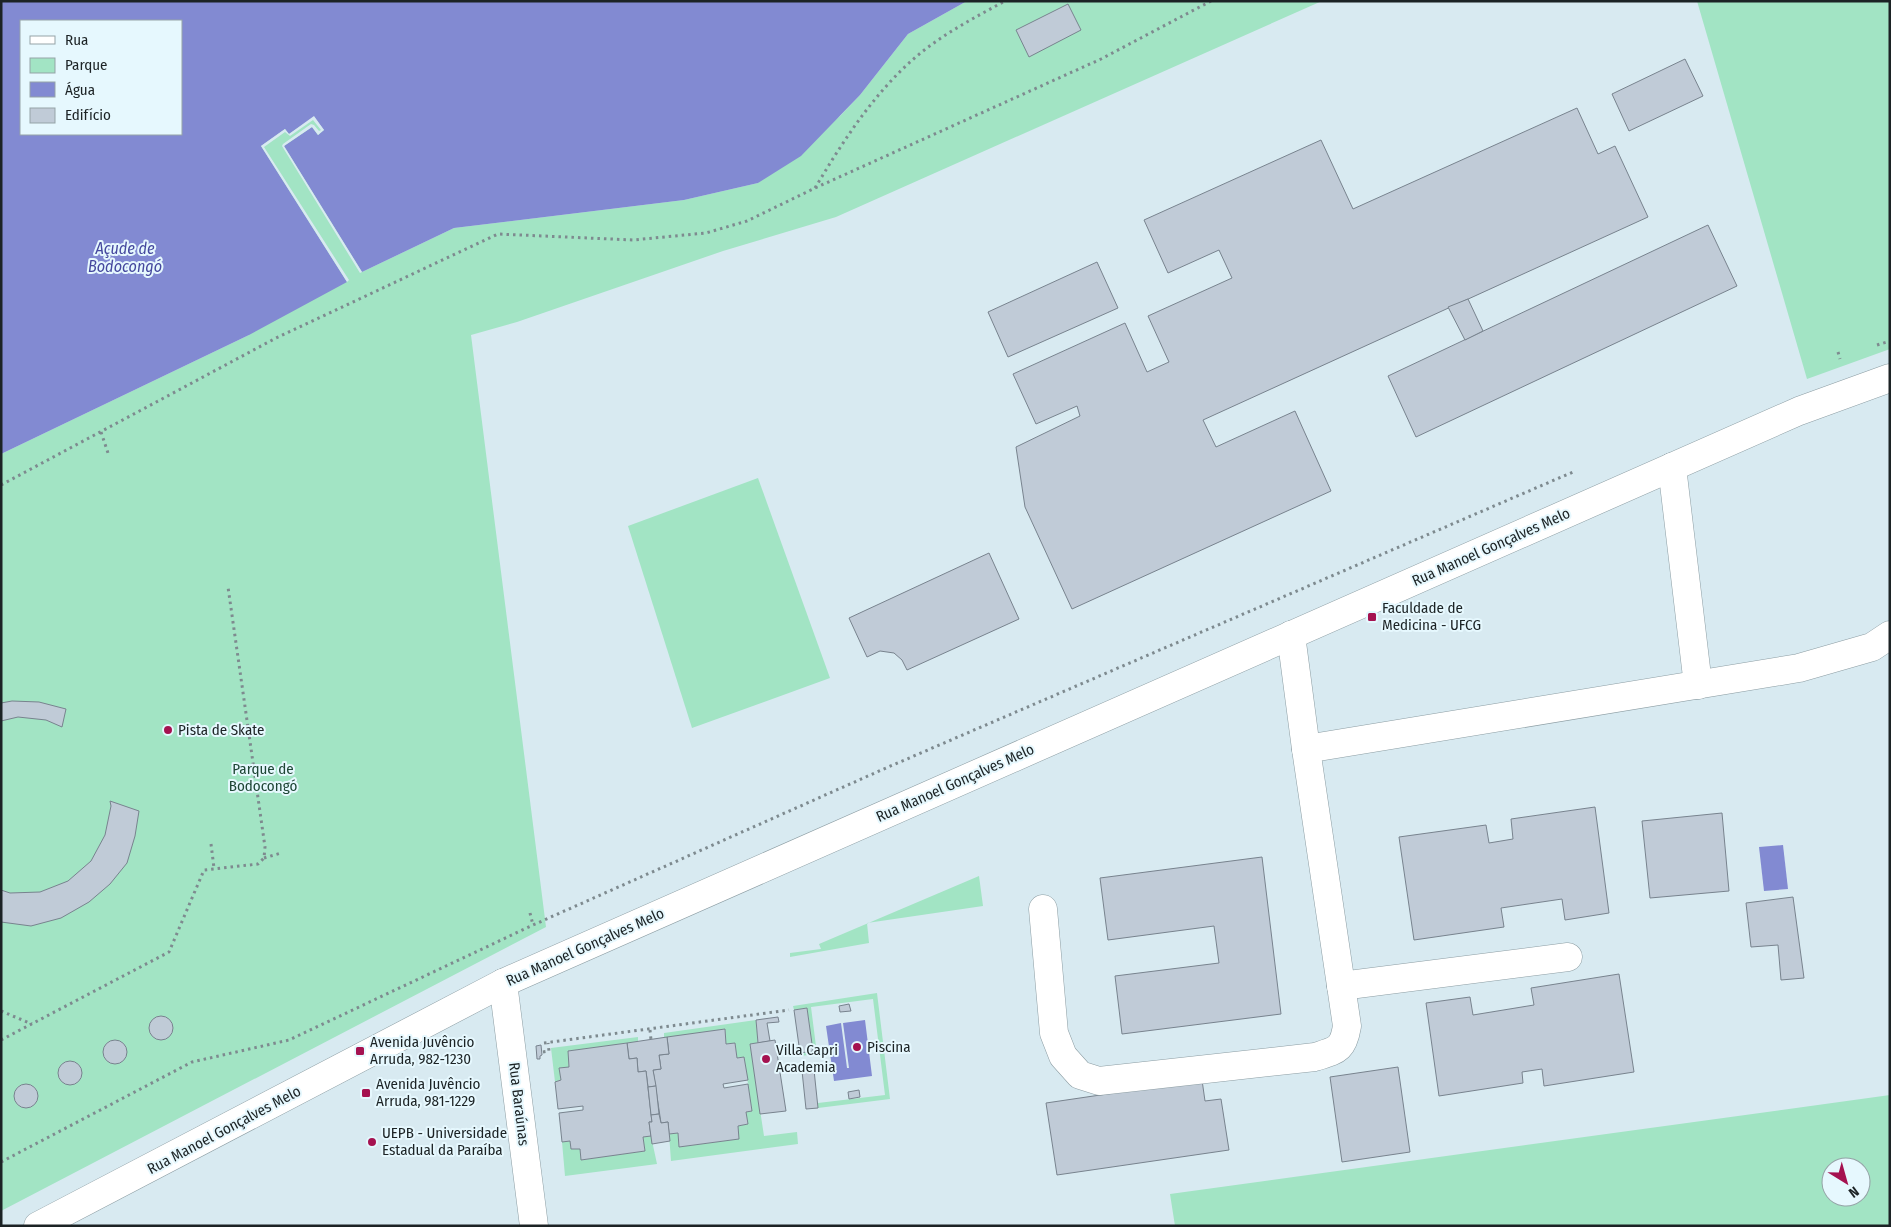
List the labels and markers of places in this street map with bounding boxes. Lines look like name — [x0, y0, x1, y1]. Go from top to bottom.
place label: Faculdade de Medicina - UFCG — [1382, 599, 1481, 634]
marker: Faculdade de Medicina - UFCG — [1366, 611, 1378, 623]
place label: Pista de Skate — [178, 721, 264, 739]
marker: Pista de Skate — [162, 724, 174, 736]
place label: Avenida Juvêncio Arruda, 982-1230 — [370, 1033, 475, 1068]
place label: Piscina — [867, 1038, 911, 1056]
place label: Villa Capri Academia — [776, 1041, 838, 1076]
marker: Piscina — [851, 1041, 863, 1053]
marker: Avenida Juvêncio Arruda, 982-1230 — [354, 1045, 366, 1057]
marker: Villa Capri Academia — [760, 1053, 772, 1065]
place label: Avenida Juvêncio Arruda, 981-1229 — [376, 1075, 481, 1110]
marker: Avenida Juvêncio Arruda, 981-1229 — [360, 1087, 372, 1099]
place label: UEPB - Universidade Estadual da Paraíba — [382, 1124, 507, 1159]
marker: UEPB - Universidade Estadual da Paraíba — [366, 1136, 378, 1148]

